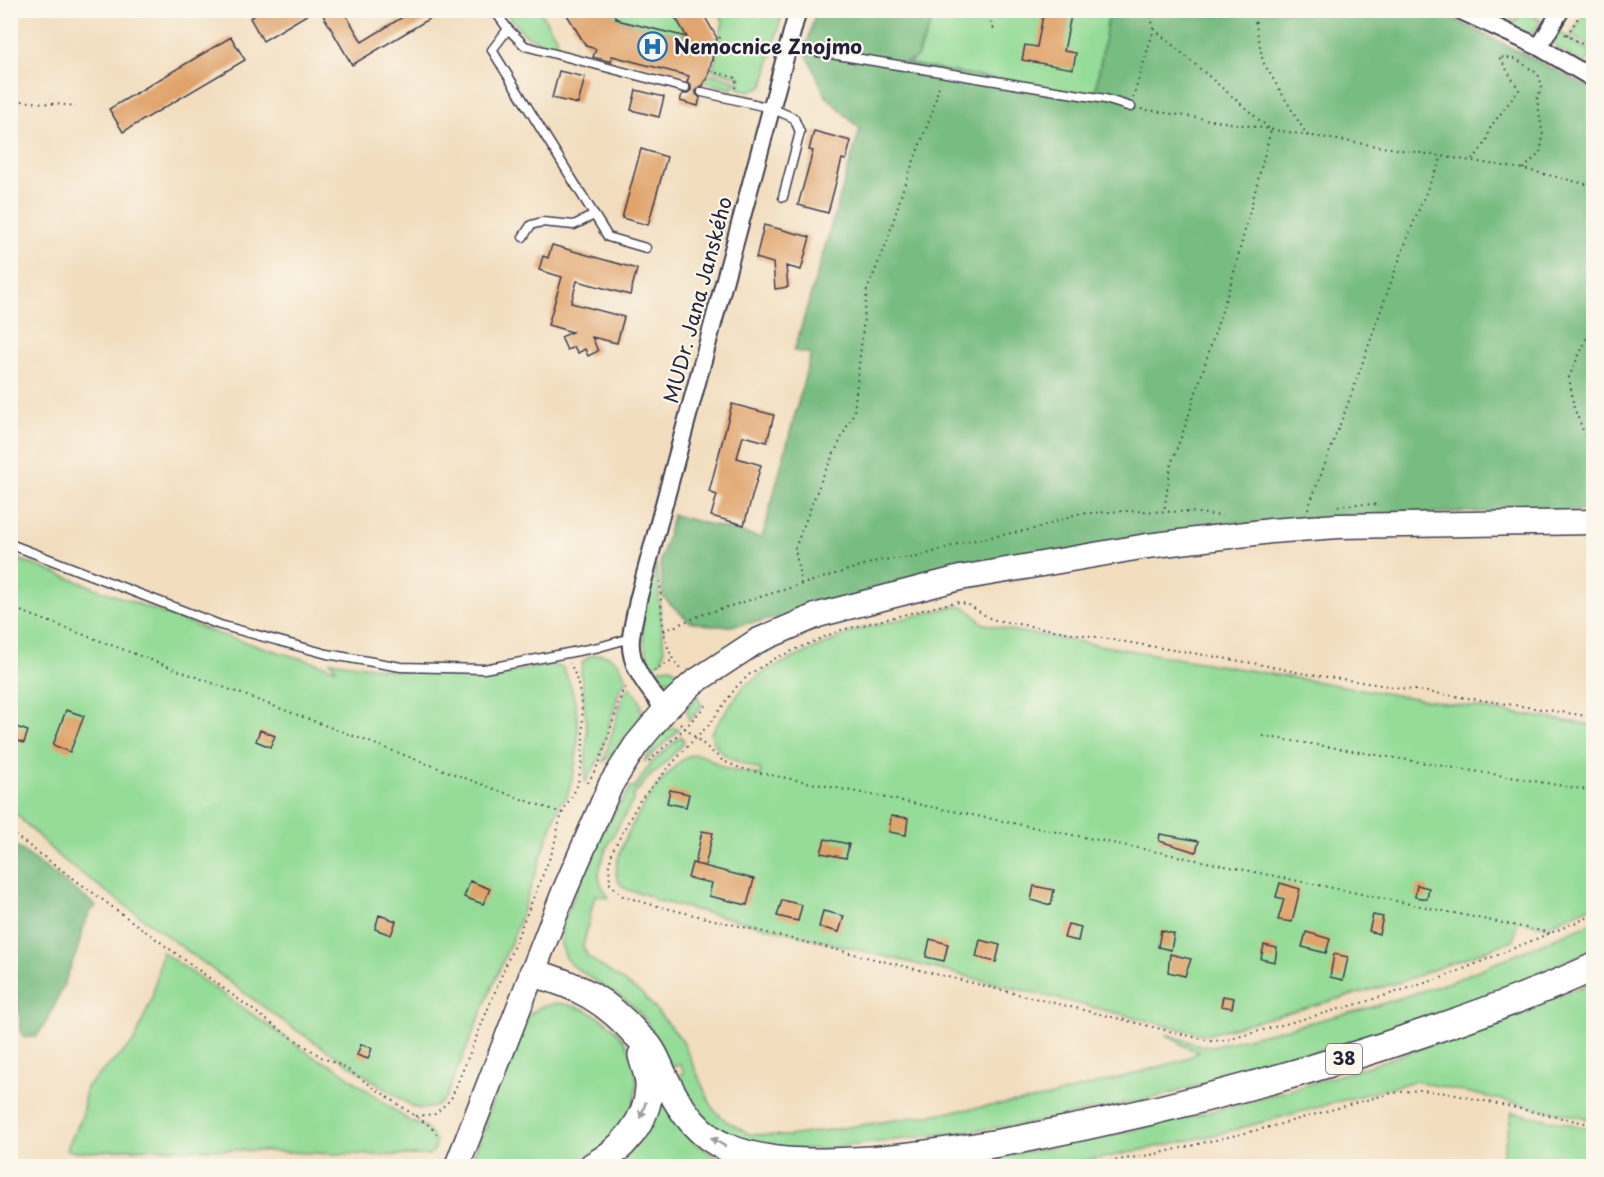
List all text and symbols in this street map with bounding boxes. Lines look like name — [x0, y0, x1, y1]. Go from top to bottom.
hospital icon: Nemocnice Znojmo — [637, 31, 669, 63]
place label: Nemocnice Znojmo — [674, 31, 862, 61]
street label: MUDr. Jana Janského — [655, 193, 739, 406]
road number: 38 — [1326, 1044, 1362, 1074]
one-way arrow — [638, 1101, 648, 1119]
one-way arrow — [710, 1136, 726, 1147]

